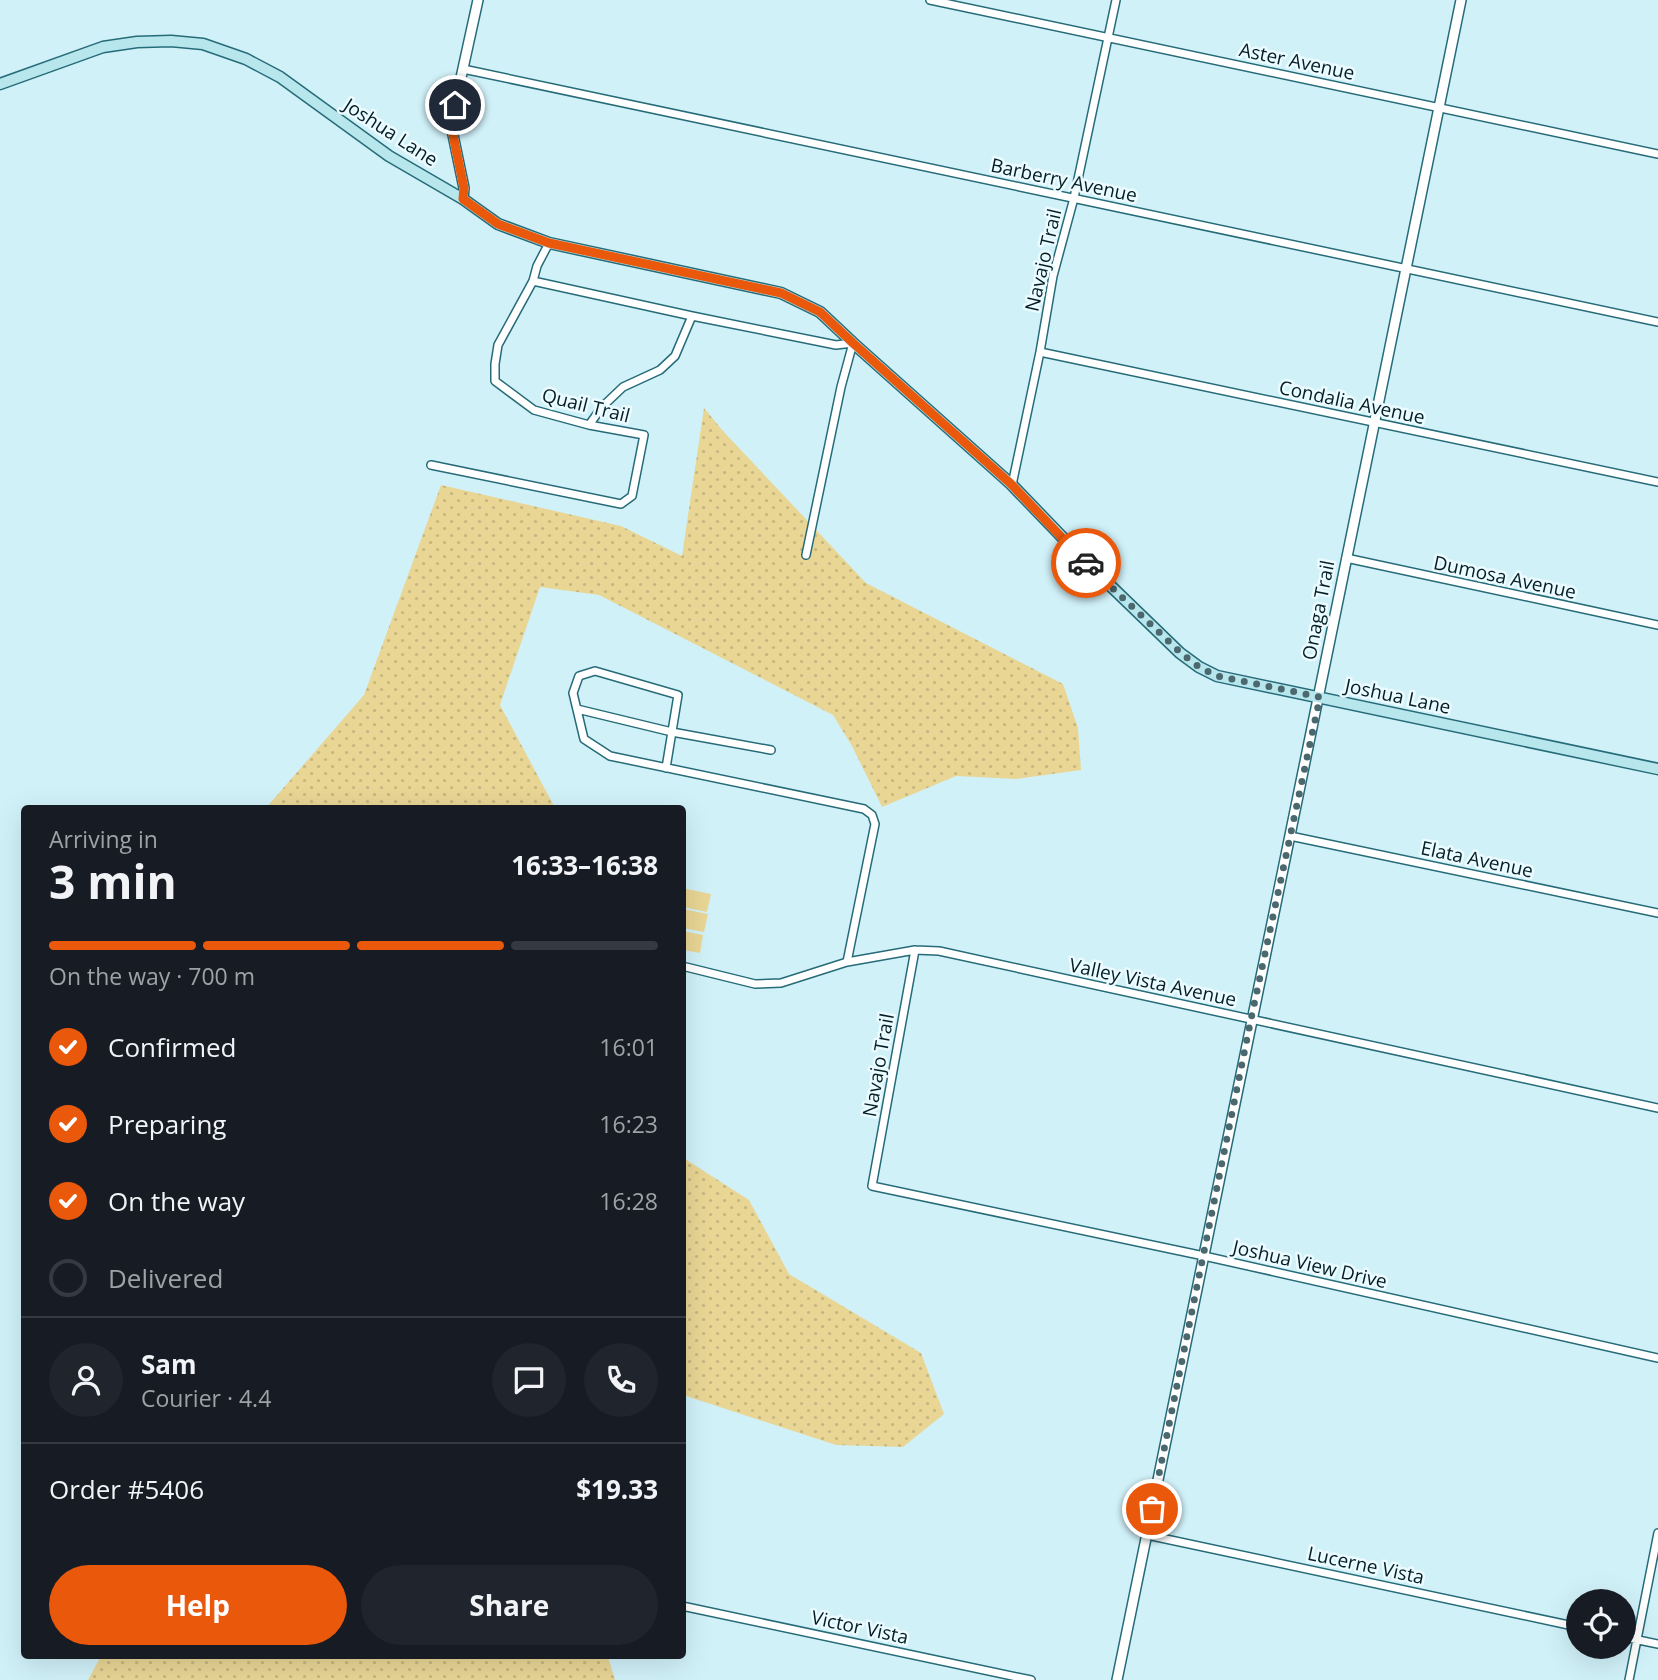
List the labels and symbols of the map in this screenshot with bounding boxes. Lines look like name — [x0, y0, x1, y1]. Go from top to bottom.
street label: Aster Avenue — [1237, 36, 1357, 86]
pin — [425, 75, 485, 135]
street label: Joshua Lane — [337, 91, 443, 172]
street label: Barberry Avenue — [988, 152, 1140, 208]
street label: Navajo Trail — [1019, 206, 1067, 314]
street label: Condalia Avenue — [1277, 374, 1427, 430]
street label: Quail Trail — [539, 382, 633, 428]
courier — [1051, 528, 1121, 598]
street label: Dumosa Avenue — [1431, 549, 1579, 605]
street label: Onaga Trail — [1296, 558, 1340, 662]
street label: Joshua Lane — [1341, 672, 1453, 720]
street label: Elata Avenue — [1418, 834, 1536, 884]
street label: Valley Vista Avenue — [1067, 952, 1239, 1012]
street label: Navajo Trail — [856, 1011, 900, 1119]
street label: Joshua View Drive — [1228, 1233, 1390, 1294]
pin — [1122, 1479, 1182, 1539]
street label: Lucerne Vista — [1305, 1540, 1427, 1590]
street label: Victor Vista — [809, 1604, 911, 1650]

